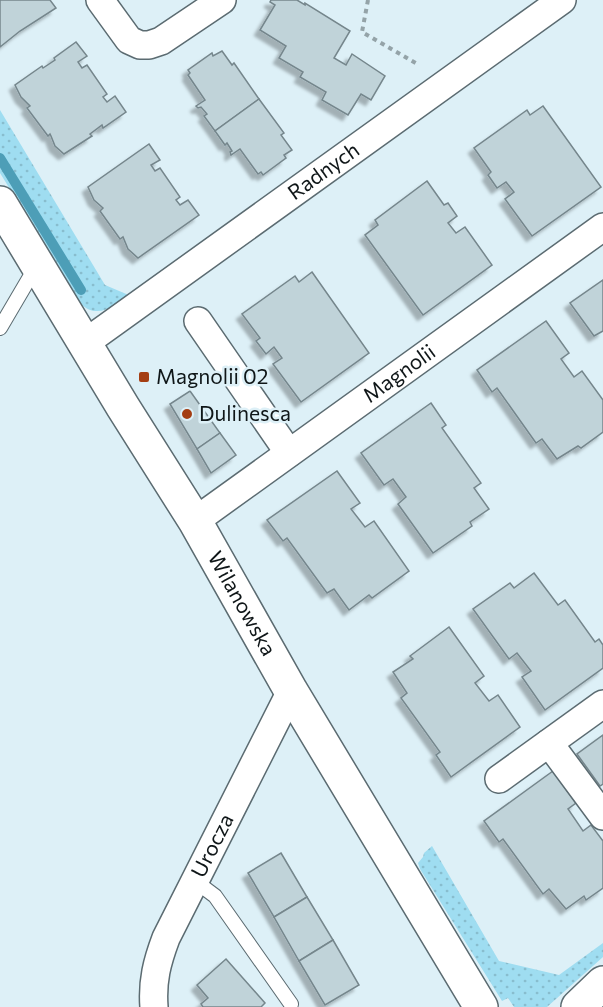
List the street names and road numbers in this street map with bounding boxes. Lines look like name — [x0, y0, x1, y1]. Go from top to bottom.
street label: Radnych — [282, 136, 363, 204]
street label: Magnolii — [358, 338, 440, 407]
street label: Wilanowska — [204, 546, 282, 660]
street label: Urocza — [185, 809, 238, 881]

